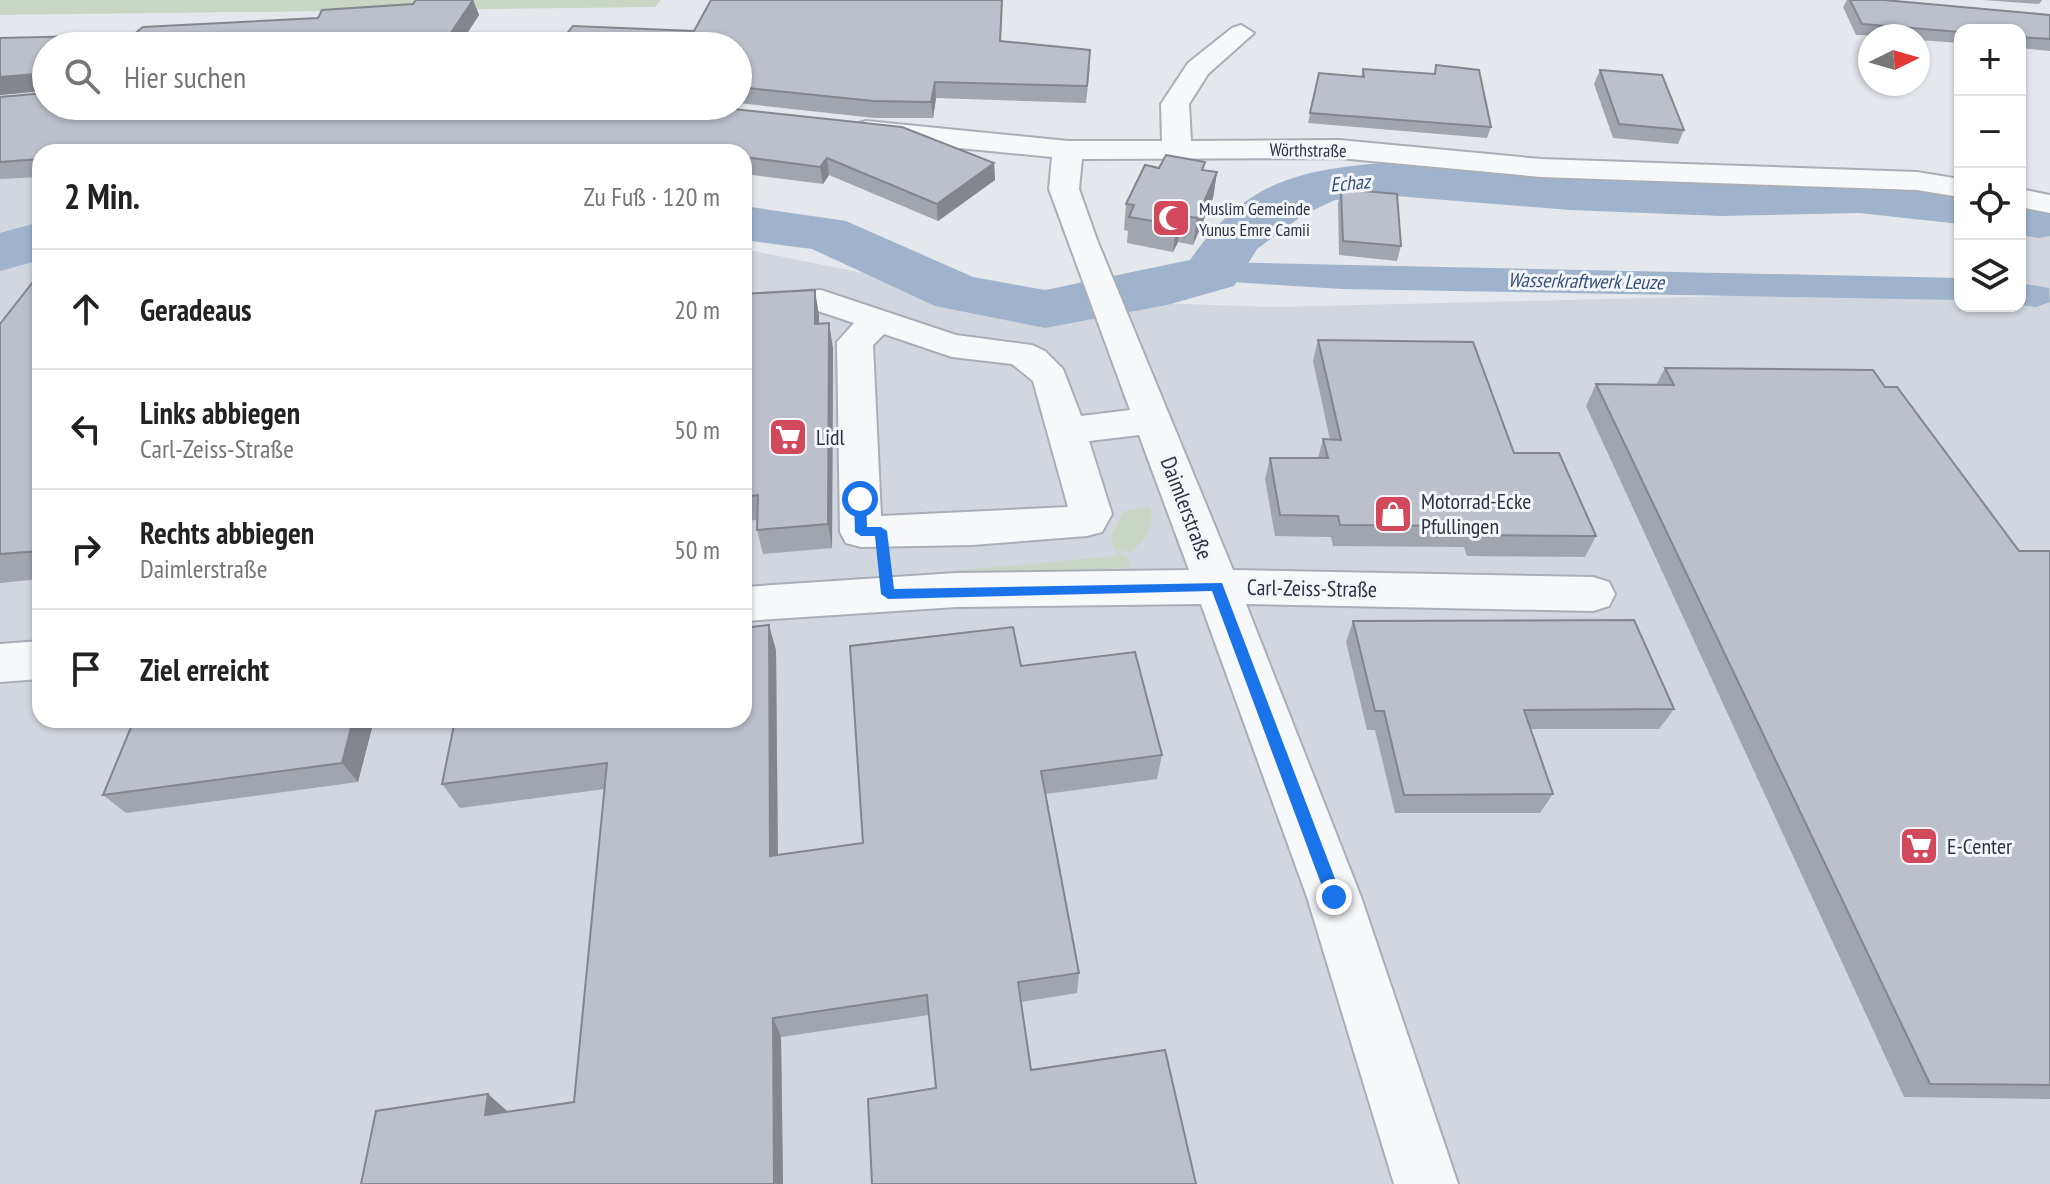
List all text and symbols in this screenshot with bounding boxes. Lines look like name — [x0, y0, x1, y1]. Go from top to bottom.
north arrow — [1858, 24, 1930, 96]
map controls — [1954, 24, 2026, 312]
button: + — [1954, 24, 2026, 96]
search box — [32, 32, 752, 120]
icon: search — [60, 54, 104, 98]
text: Hier suchen — [124, 57, 246, 96]
button: − — [1954, 96, 2026, 168]
street label: Wörthstraße — [1269, 138, 1347, 162]
water label: Echaz — [1329, 168, 1373, 198]
button: locate — [1954, 168, 2026, 240]
text: 2 Min. — [64, 174, 140, 218]
text: Zu Fuß · 120 m — [583, 180, 720, 213]
mosque icon: Muslim Gemeinde Yunus Emre Camii — [1150, 197, 1192, 239]
place label: Muslim Gemeinde Yunus Emre Camii — [1199, 197, 1310, 241]
button: layers — [1954, 240, 2026, 312]
water label: Wasserkraftwerk Leuze — [1508, 267, 1666, 295]
icon: ahead — [64, 287, 108, 331]
text: Geradeaus — [140, 290, 252, 329]
text: 20 m — [674, 293, 720, 326]
text: Links abbiegen — [140, 393, 300, 432]
icon: left — [64, 407, 108, 451]
text: 50 m — [674, 413, 720, 446]
supermarket icon: Lidl — [767, 416, 809, 458]
place label: Lidl — [816, 423, 845, 451]
text: Carl-Zeiss-Straße — [140, 432, 294, 465]
street label: Daimlerstraße — [1155, 453, 1219, 563]
route start — [842, 481, 878, 517]
place label: Motorrad-Ecke Pfullingen — [1421, 487, 1531, 540]
shop icon: Motorrad-Ecke Pfullingen — [1372, 493, 1414, 535]
text: Rechts abbiegen — [140, 513, 314, 552]
icon: right — [64, 527, 108, 571]
text: 50 m — [674, 533, 720, 566]
text: Daimlerstraße — [140, 552, 267, 585]
street label: Carl-Zeiss-Straße — [1247, 573, 1377, 603]
icon: arrive — [64, 647, 108, 691]
text: Ziel erreicht — [140, 650, 269, 689]
supermarket icon: E-Center — [1898, 825, 1940, 867]
place label: E-Center — [1947, 832, 2012, 860]
route end — [1316, 879, 1352, 915]

